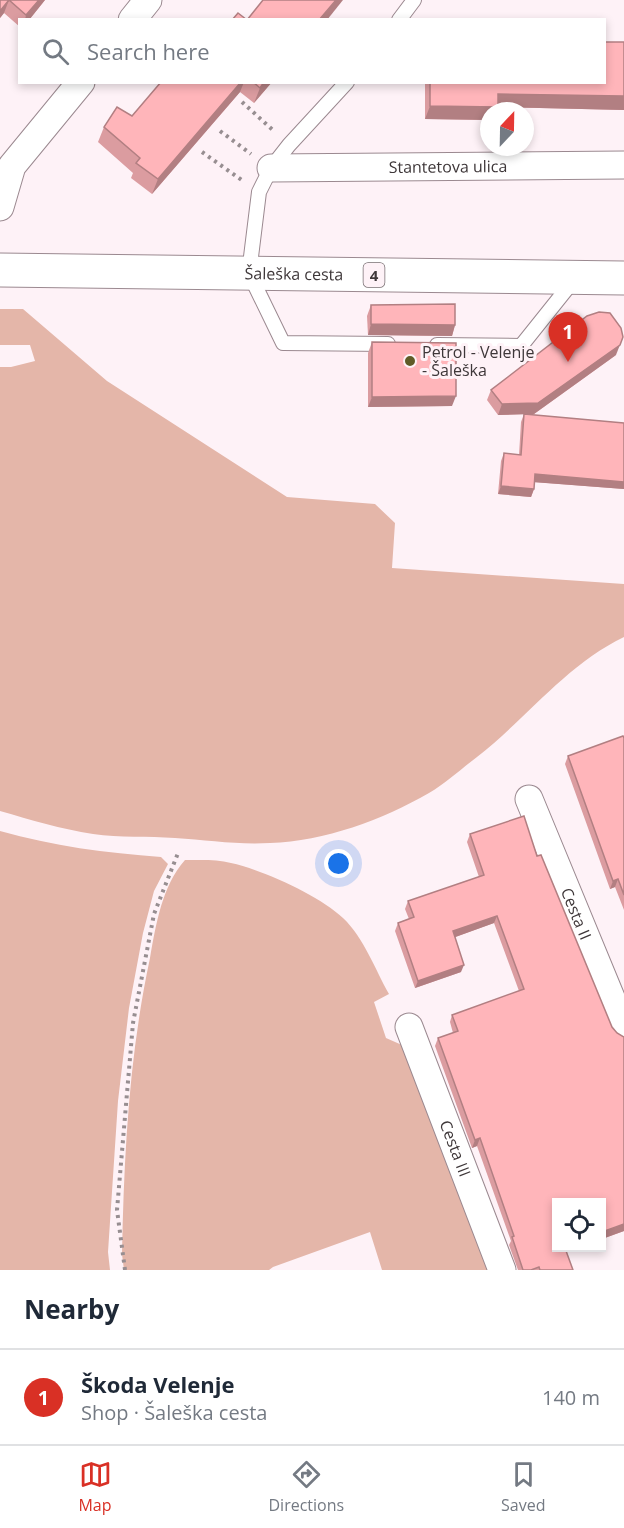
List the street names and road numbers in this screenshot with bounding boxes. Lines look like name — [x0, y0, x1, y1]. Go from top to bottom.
street label: Stantetova ulica — [389, 155, 507, 178]
street label: Šaleška cesta — [245, 262, 343, 285]
road number: 4 — [364, 263, 385, 287]
street label: Cesta II — [556, 884, 597, 943]
street label: Cesta III — [435, 1117, 476, 1180]

